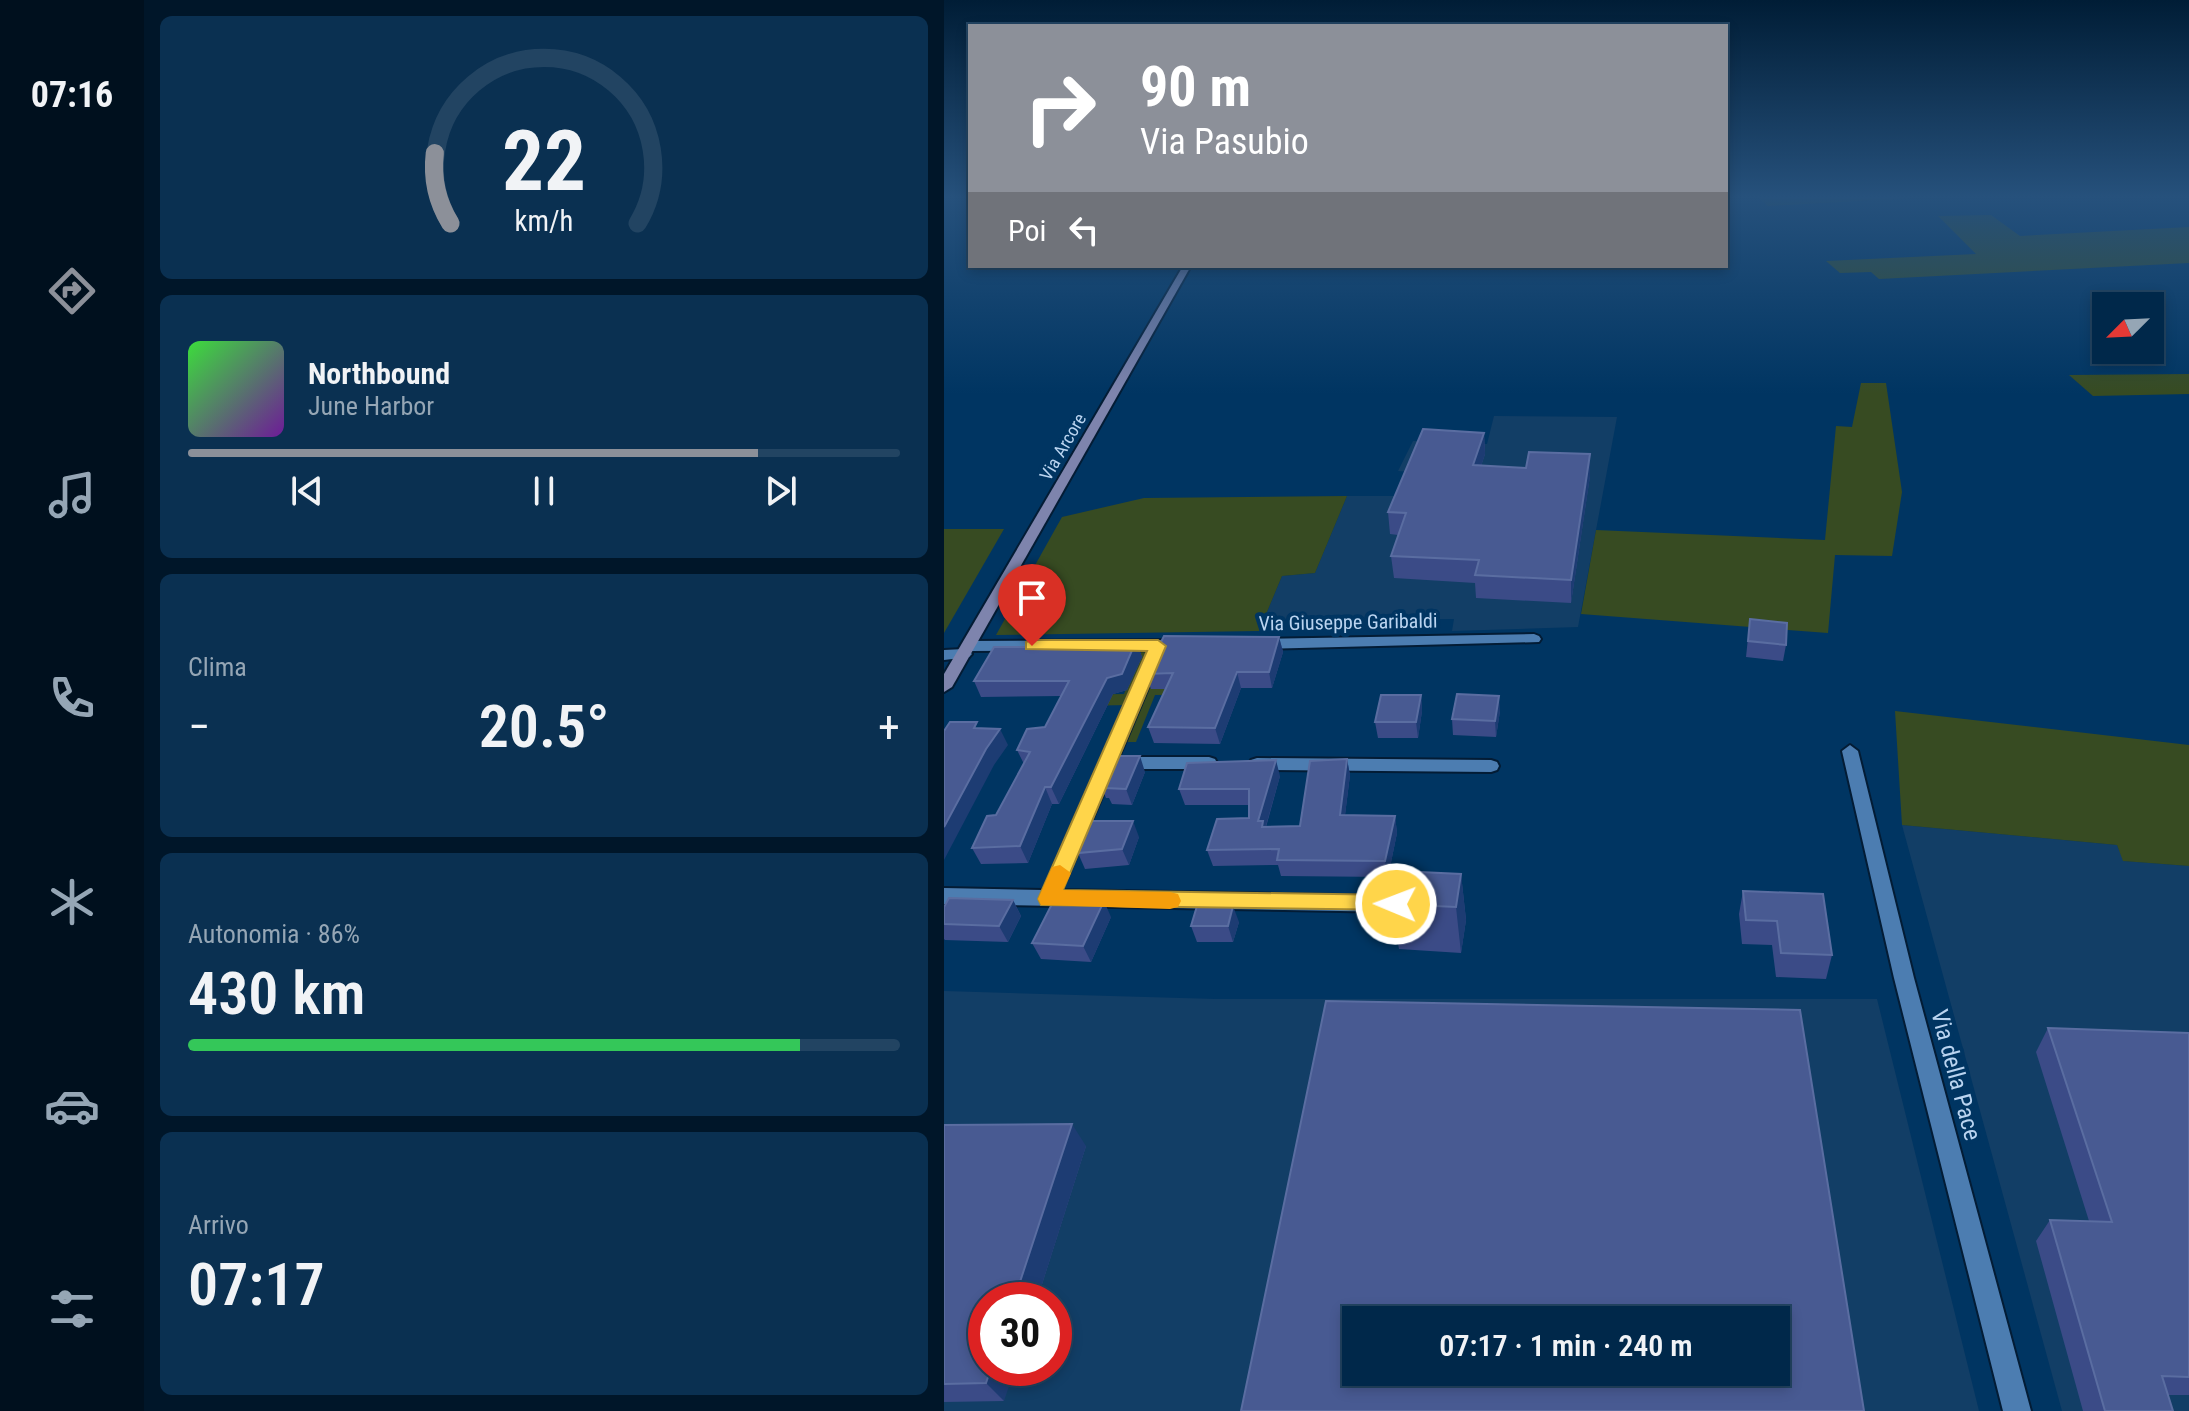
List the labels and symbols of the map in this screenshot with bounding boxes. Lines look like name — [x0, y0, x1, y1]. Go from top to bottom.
north arrow — [2092, 292, 2164, 364]
street label: Via Arcore — [1035, 410, 1090, 484]
pin — [998, 564, 1066, 646]
street label: Via Giuseppe Garibaldi — [1258, 608, 1438, 636]
position arrow — [1354, 862, 1438, 946]
street label: Via della Pace — [1925, 1007, 1987, 1143]
speed limit sign: 30 — [968, 1282, 1072, 1386]

